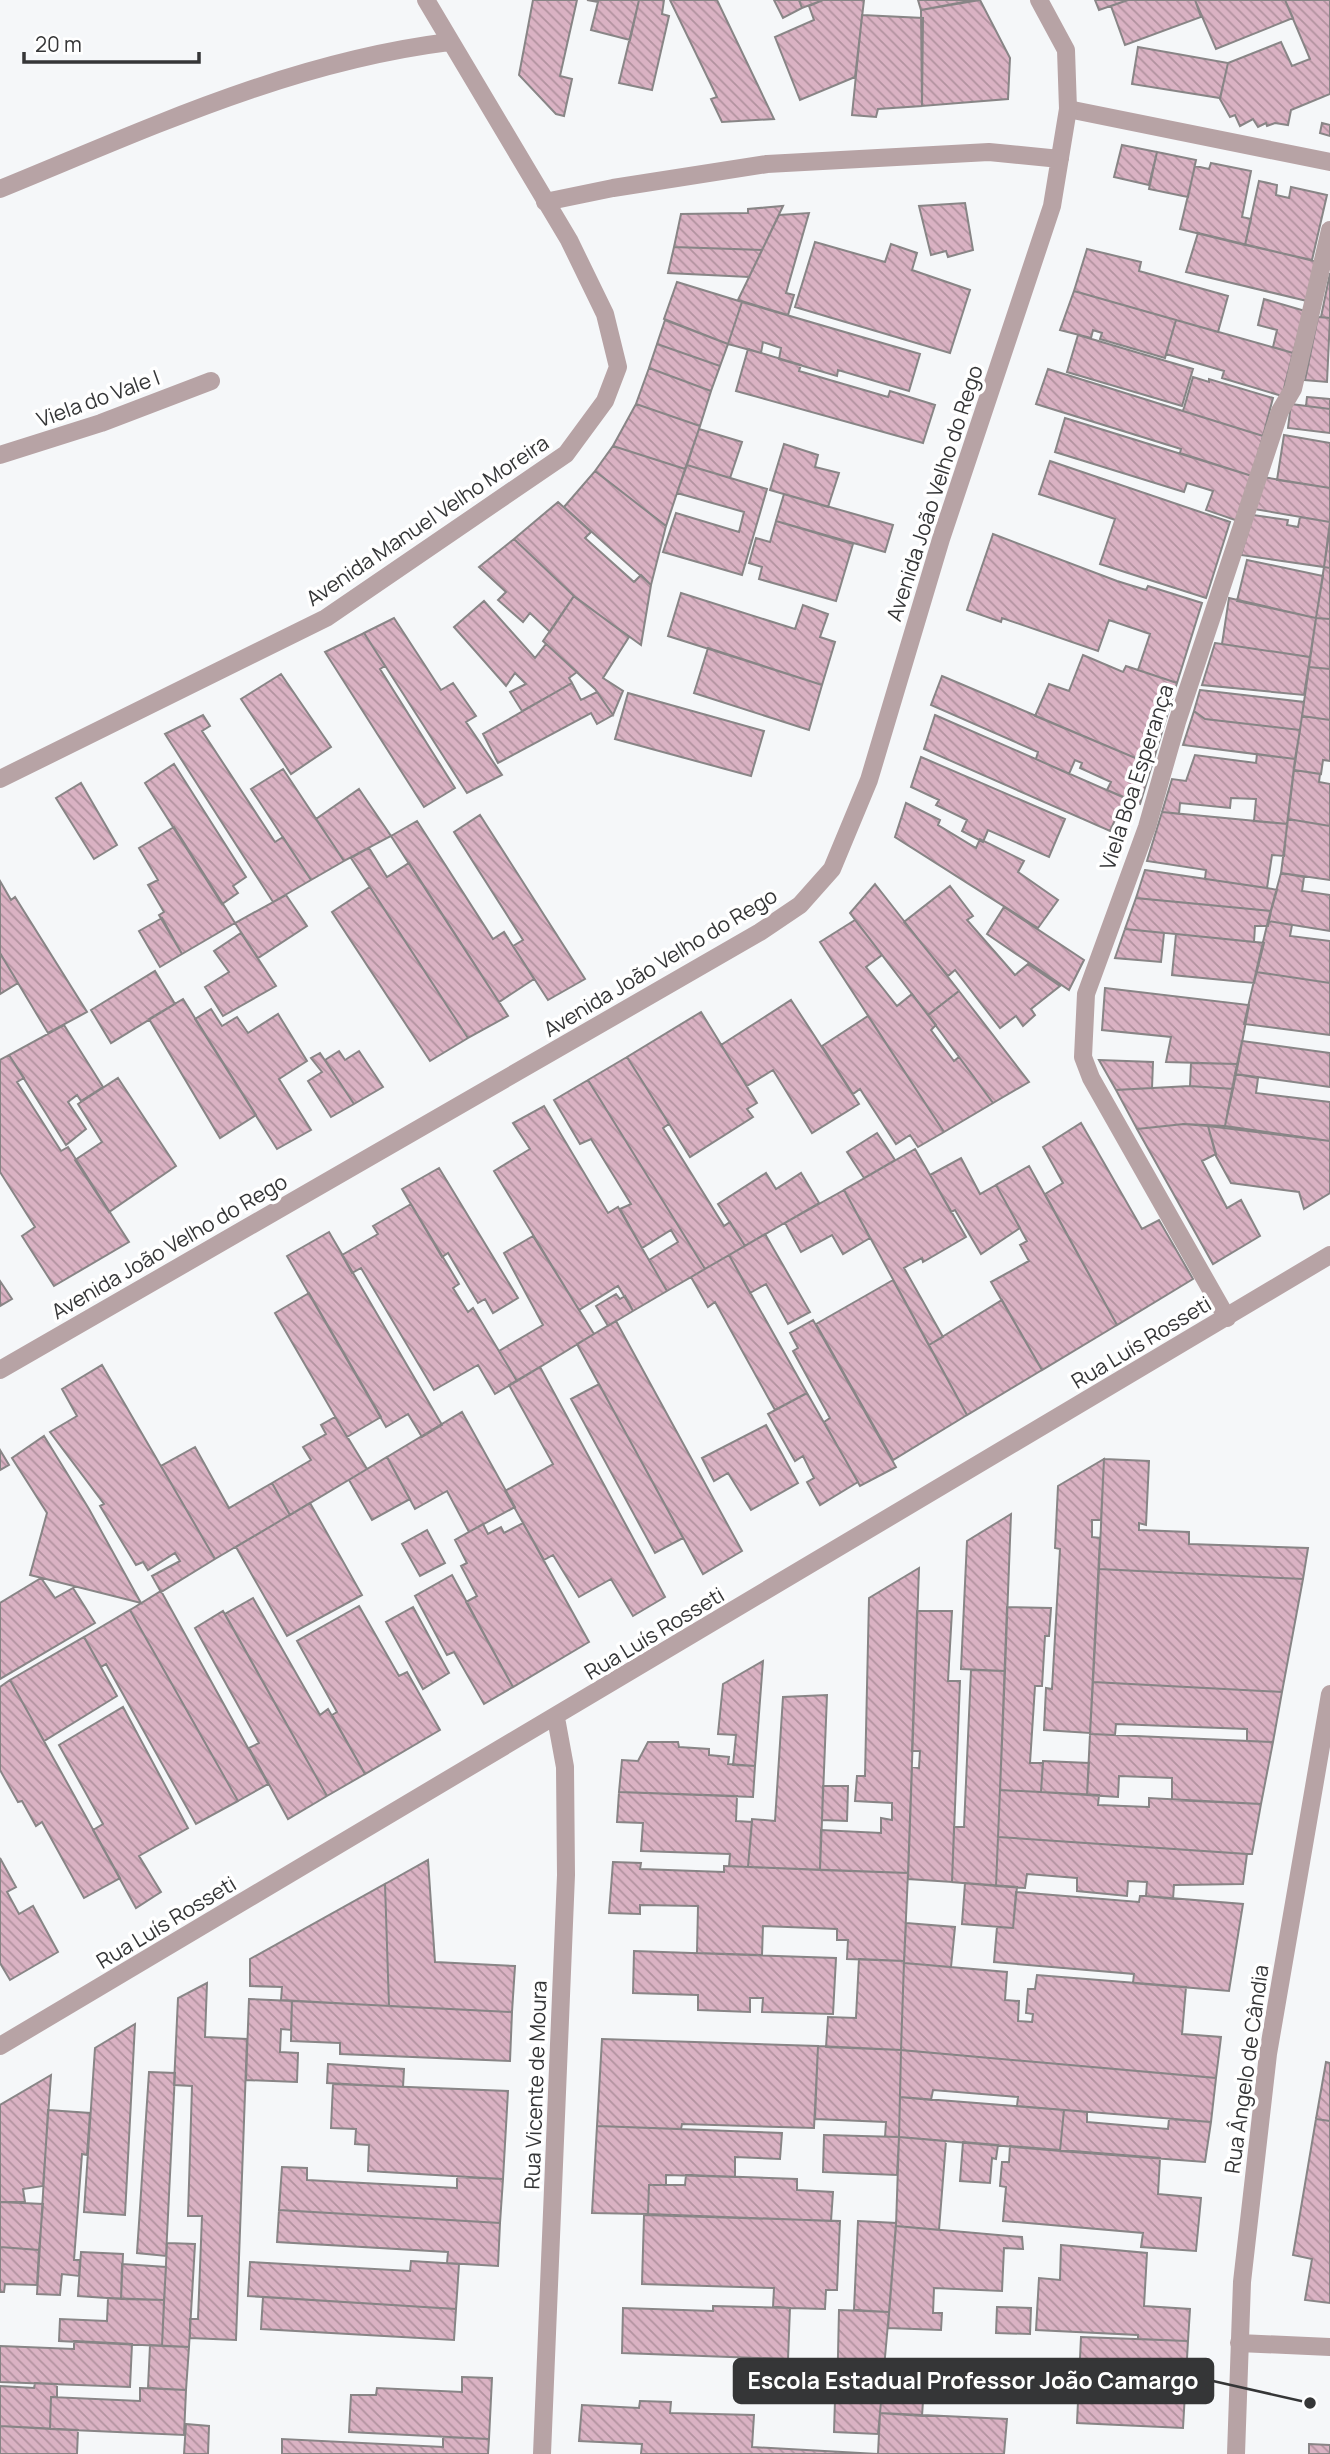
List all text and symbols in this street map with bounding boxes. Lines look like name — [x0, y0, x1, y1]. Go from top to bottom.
scale bar — [24, 21, 200, 65]
text: 20 m — [35, 30, 82, 58]
street label: Avenida João Velho do Rego — [879, 361, 989, 625]
street label: Viela do Vale I — [33, 363, 163, 433]
street label: Avenida Manuel Velho Moreira — [300, 428, 554, 612]
street label: Viela Boa Esperança — [1093, 681, 1179, 873]
street label: Avenida João Velho do Rego — [538, 881, 782, 1043]
street label: Avenida João Velho do Rego — [46, 1167, 292, 1325]
street label: Rua Luís Rosseti — [1066, 1289, 1216, 1395]
street label: Rua Luís Rosseti — [579, 1580, 729, 1686]
street label: Rua Luís Rosseti — [91, 1869, 241, 1975]
street label: Rua Ângelo de Cândia — [1217, 1963, 1275, 2175]
street label: Rua Vicente de Moura — [517, 1980, 553, 2190]
callout: Escola Estadual Professor João Camargo — [734, 2359, 1213, 2403]
text: Escola Estadual Professor João Camargo — [747, 2364, 1199, 2396]

